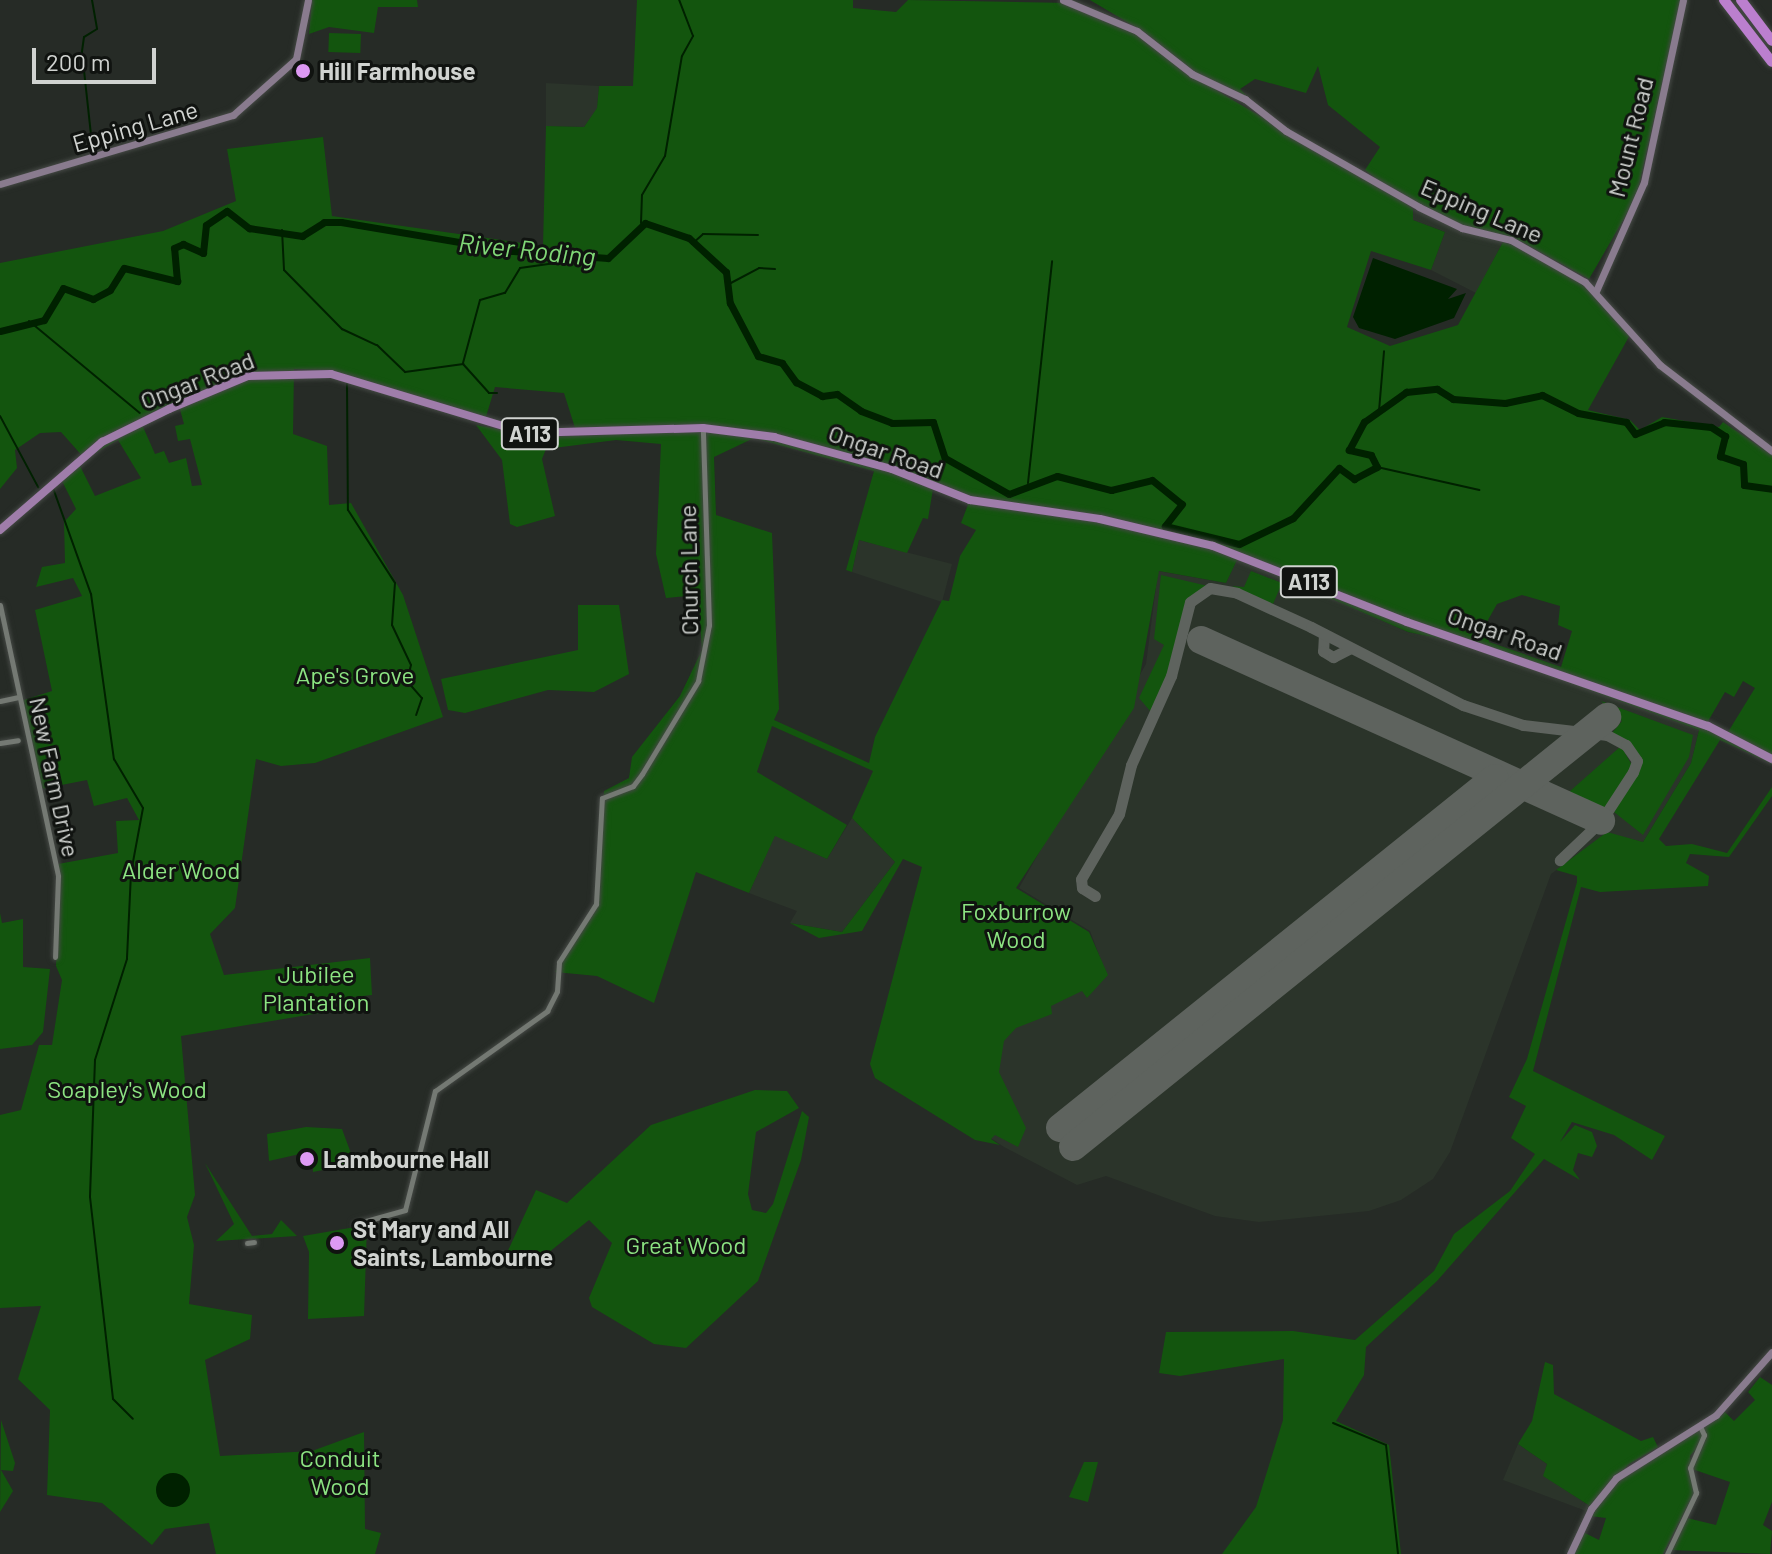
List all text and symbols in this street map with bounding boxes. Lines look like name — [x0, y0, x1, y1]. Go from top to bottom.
scale bar — [36, 32, 160, 82]
text: 200 m — [46, 47, 111, 76]
place label: Hill Farmhouse — [319, 57, 476, 85]
marker: Hill Farmhouse — [294, 62, 312, 80]
street label: Mount Road — [1601, 74, 1659, 200]
street label: Epping Lane — [69, 94, 201, 158]
street label: Epping Lane — [1417, 172, 1547, 248]
water label: River Roding — [457, 226, 597, 272]
street label: Ongar Road — [136, 345, 258, 415]
road number: A113 — [500, 416, 560, 452]
street label: Ongar Road — [825, 418, 947, 484]
street label: Church Lane — [672, 504, 704, 636]
road number: A113 — [1279, 564, 1339, 600]
street label: Ongar Road — [1444, 600, 1566, 666]
park label: Ape's Grove — [296, 661, 414, 689]
street label: New Farm Drive — [24, 694, 86, 860]
park label: Alder Wood — [122, 856, 240, 884]
park label: Foxburrow Wood — [961, 897, 1071, 953]
park label: Jubilee Plantation — [263, 960, 369, 1016]
park label: Soapley's Wood — [47, 1075, 207, 1103]
place label: Lambourne Hall — [323, 1145, 489, 1173]
marker: Lambourne Hall — [298, 1150, 316, 1168]
place label: St Mary and All Saints, Lambourne — [353, 1215, 553, 1271]
park label: Great Wood — [626, 1231, 746, 1259]
marker: St Mary and All Saints, Lambourne — [328, 1234, 346, 1252]
park label: Conduit Wood — [299, 1444, 381, 1500]

